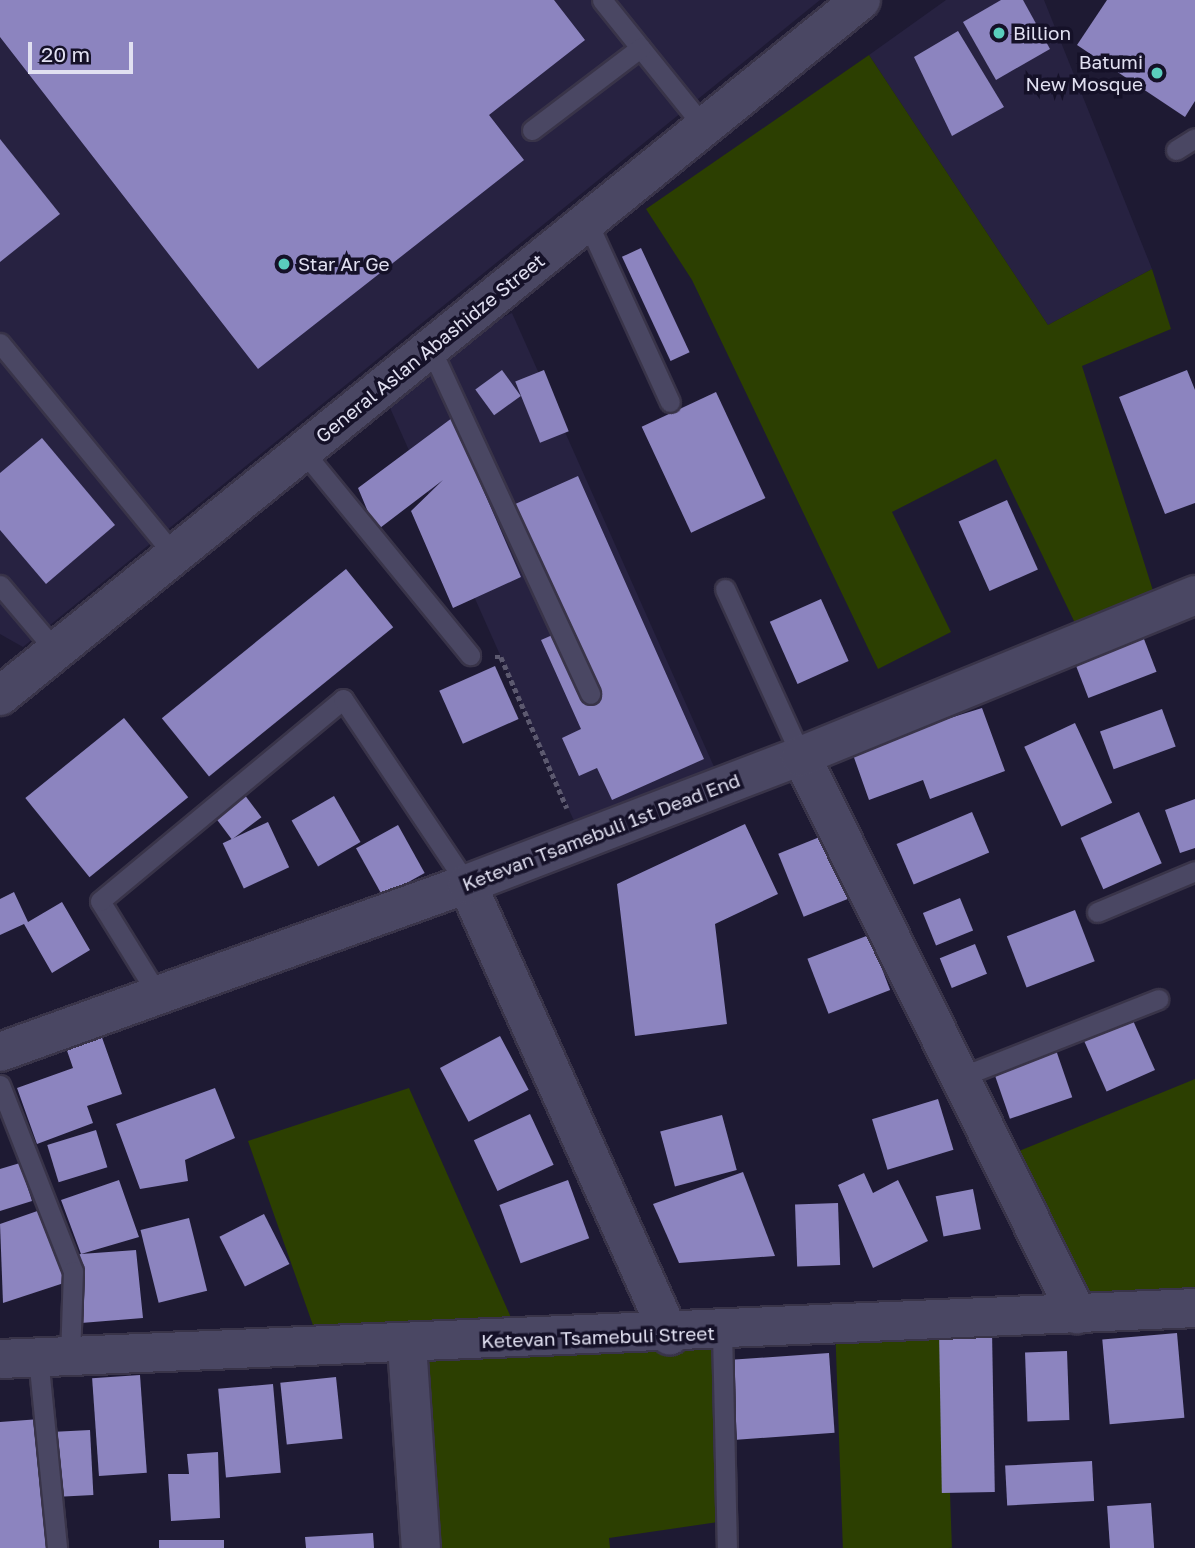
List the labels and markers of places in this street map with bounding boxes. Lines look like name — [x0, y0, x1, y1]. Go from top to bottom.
place label: Billion — [1013, 22, 1071, 44]
marker: Billion — [991, 25, 1007, 41]
place label: Batumi New Mosque — [1026, 51, 1143, 95]
marker: Batumi New Mosque — [1149, 65, 1165, 81]
place label: Star Ar Ge — [298, 253, 390, 275]
marker: Star Ar Ge — [276, 256, 292, 272]

